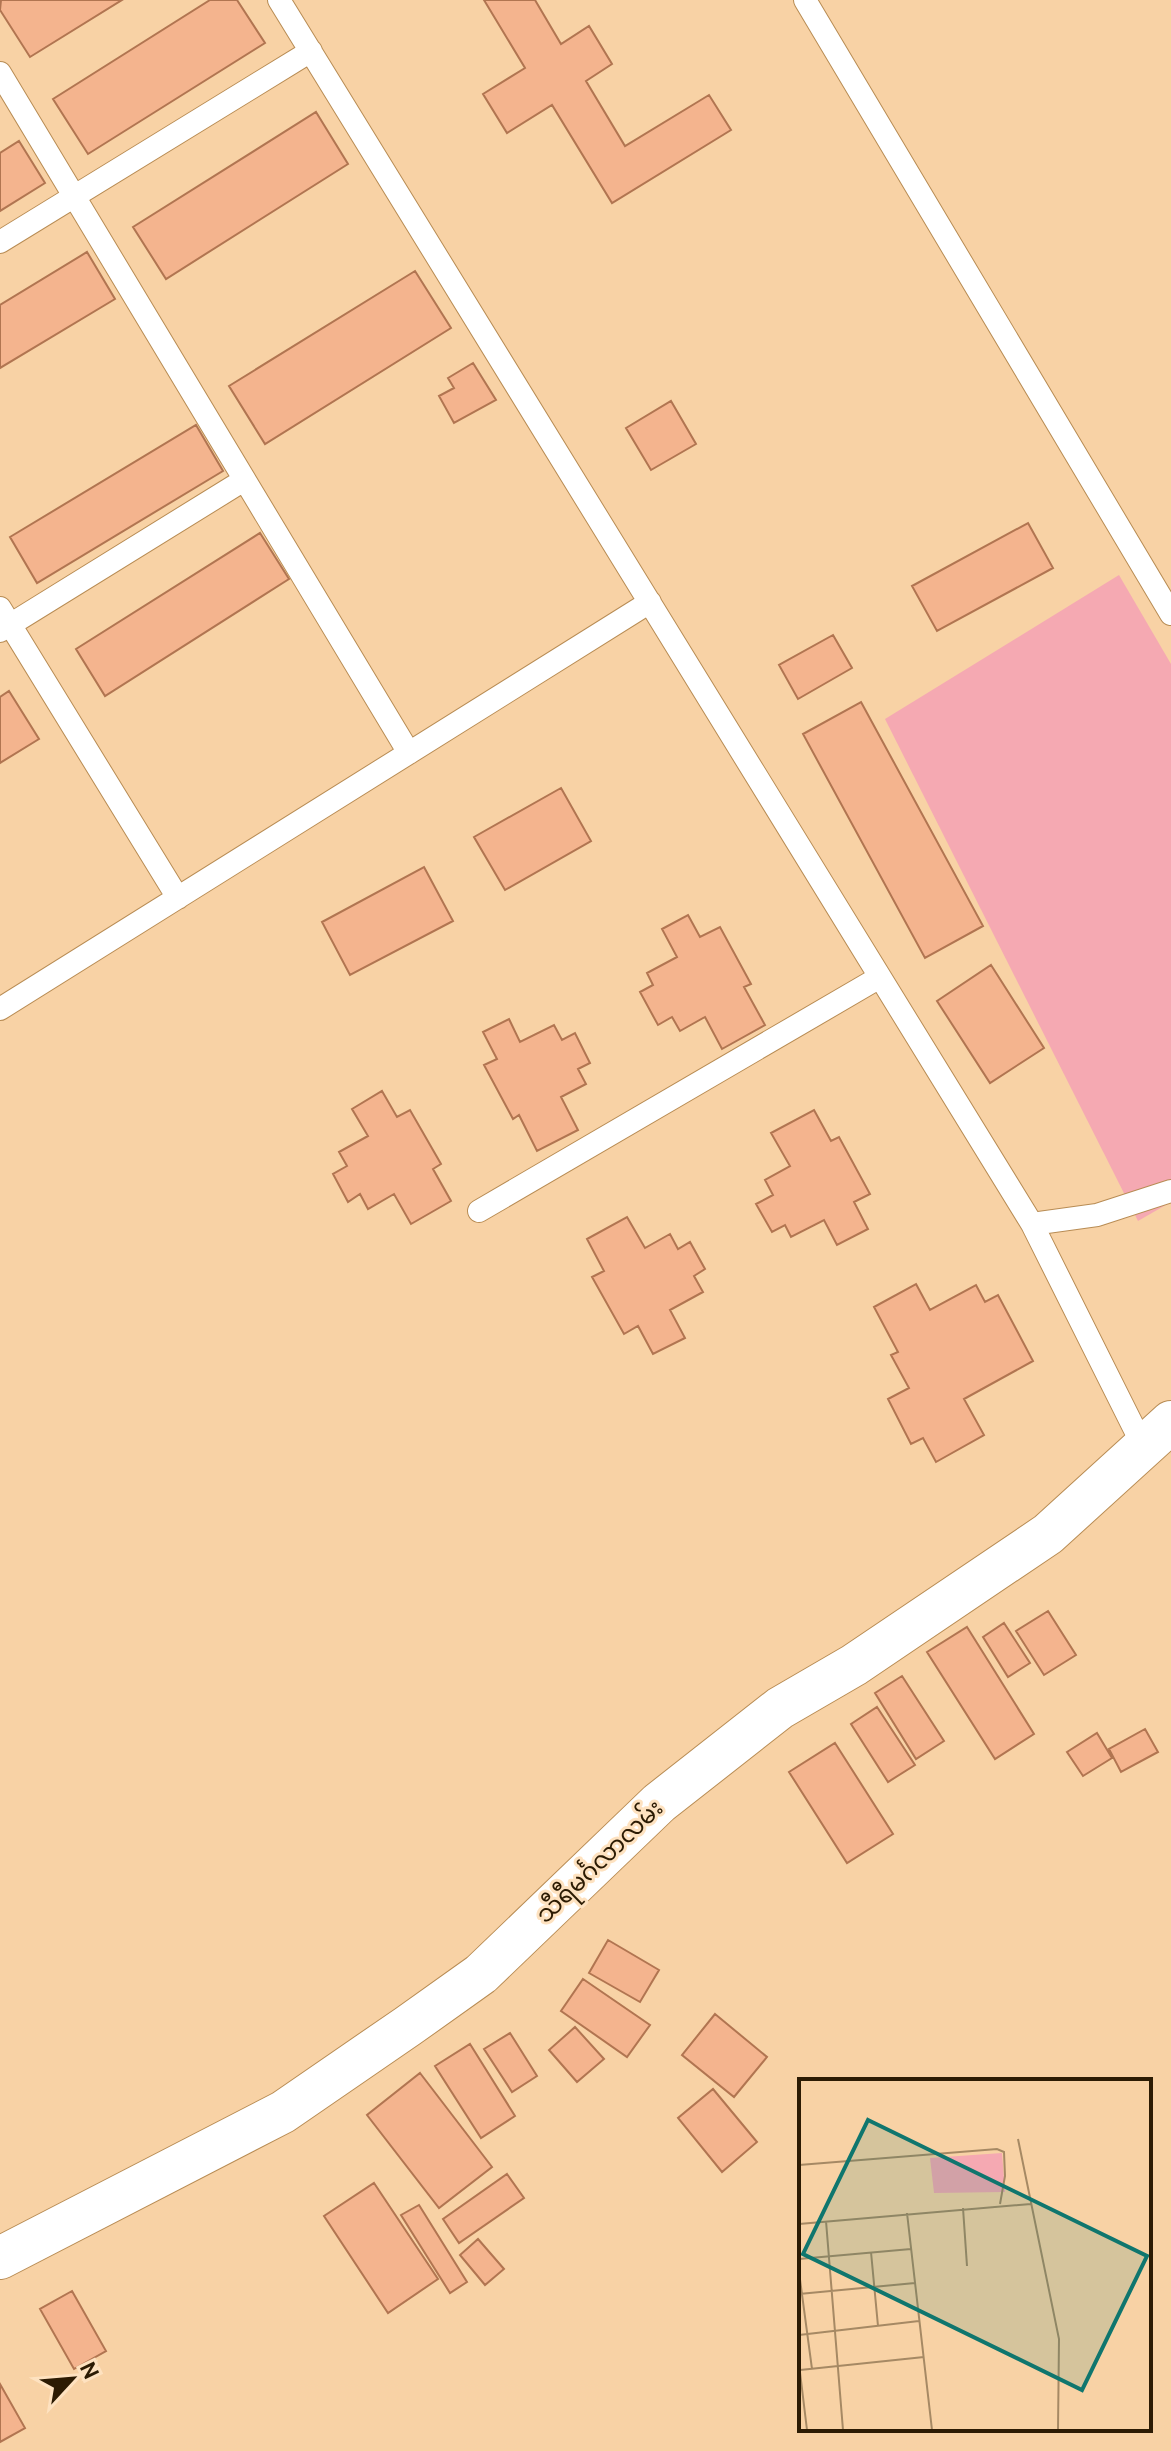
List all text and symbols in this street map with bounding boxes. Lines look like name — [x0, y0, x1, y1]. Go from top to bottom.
street label: သီရီမင်္ဂလာလမ်း — [529, 1792, 672, 1932]
inset map — [799, 2079, 1151, 2431]
north arrow — [32, 2339, 112, 2419]
text: N — [74, 2358, 105, 2383]

